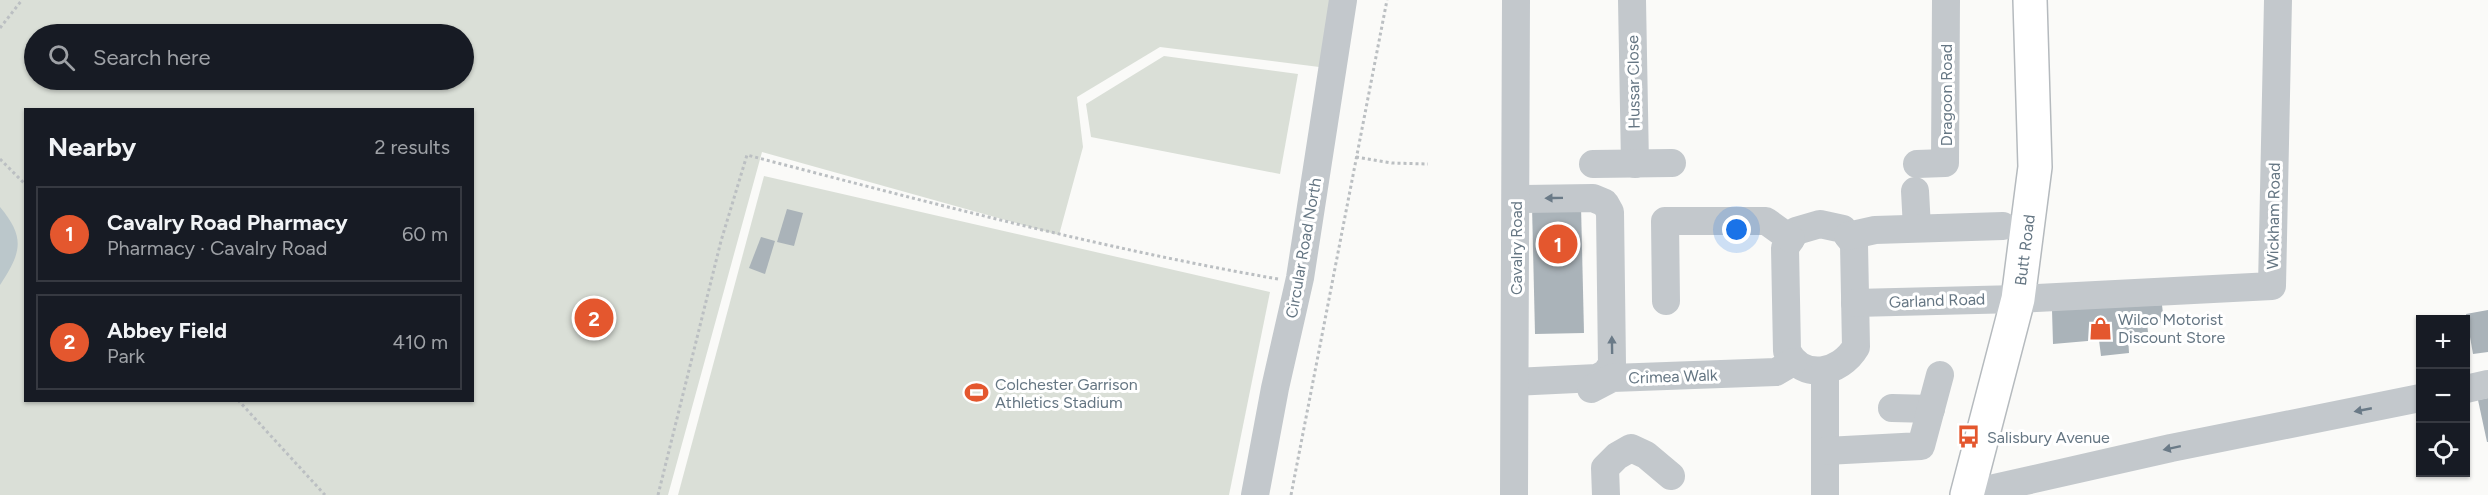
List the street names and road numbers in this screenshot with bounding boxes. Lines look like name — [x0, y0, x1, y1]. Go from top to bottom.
street label: Hussar Close — [1623, 35, 1644, 129]
street label: Dragoon Road — [1937, 44, 1956, 146]
street label: Wickham Road — [2263, 162, 2284, 270]
street label: Circular Road North — [1282, 176, 1325, 320]
street label: Cavalry Road — [1507, 201, 1526, 295]
street label: Butt Road — [2011, 213, 2039, 287]
street label: Garland Road — [1888, 289, 1986, 312]
street label: Crimea Walk — [1628, 365, 1718, 388]

